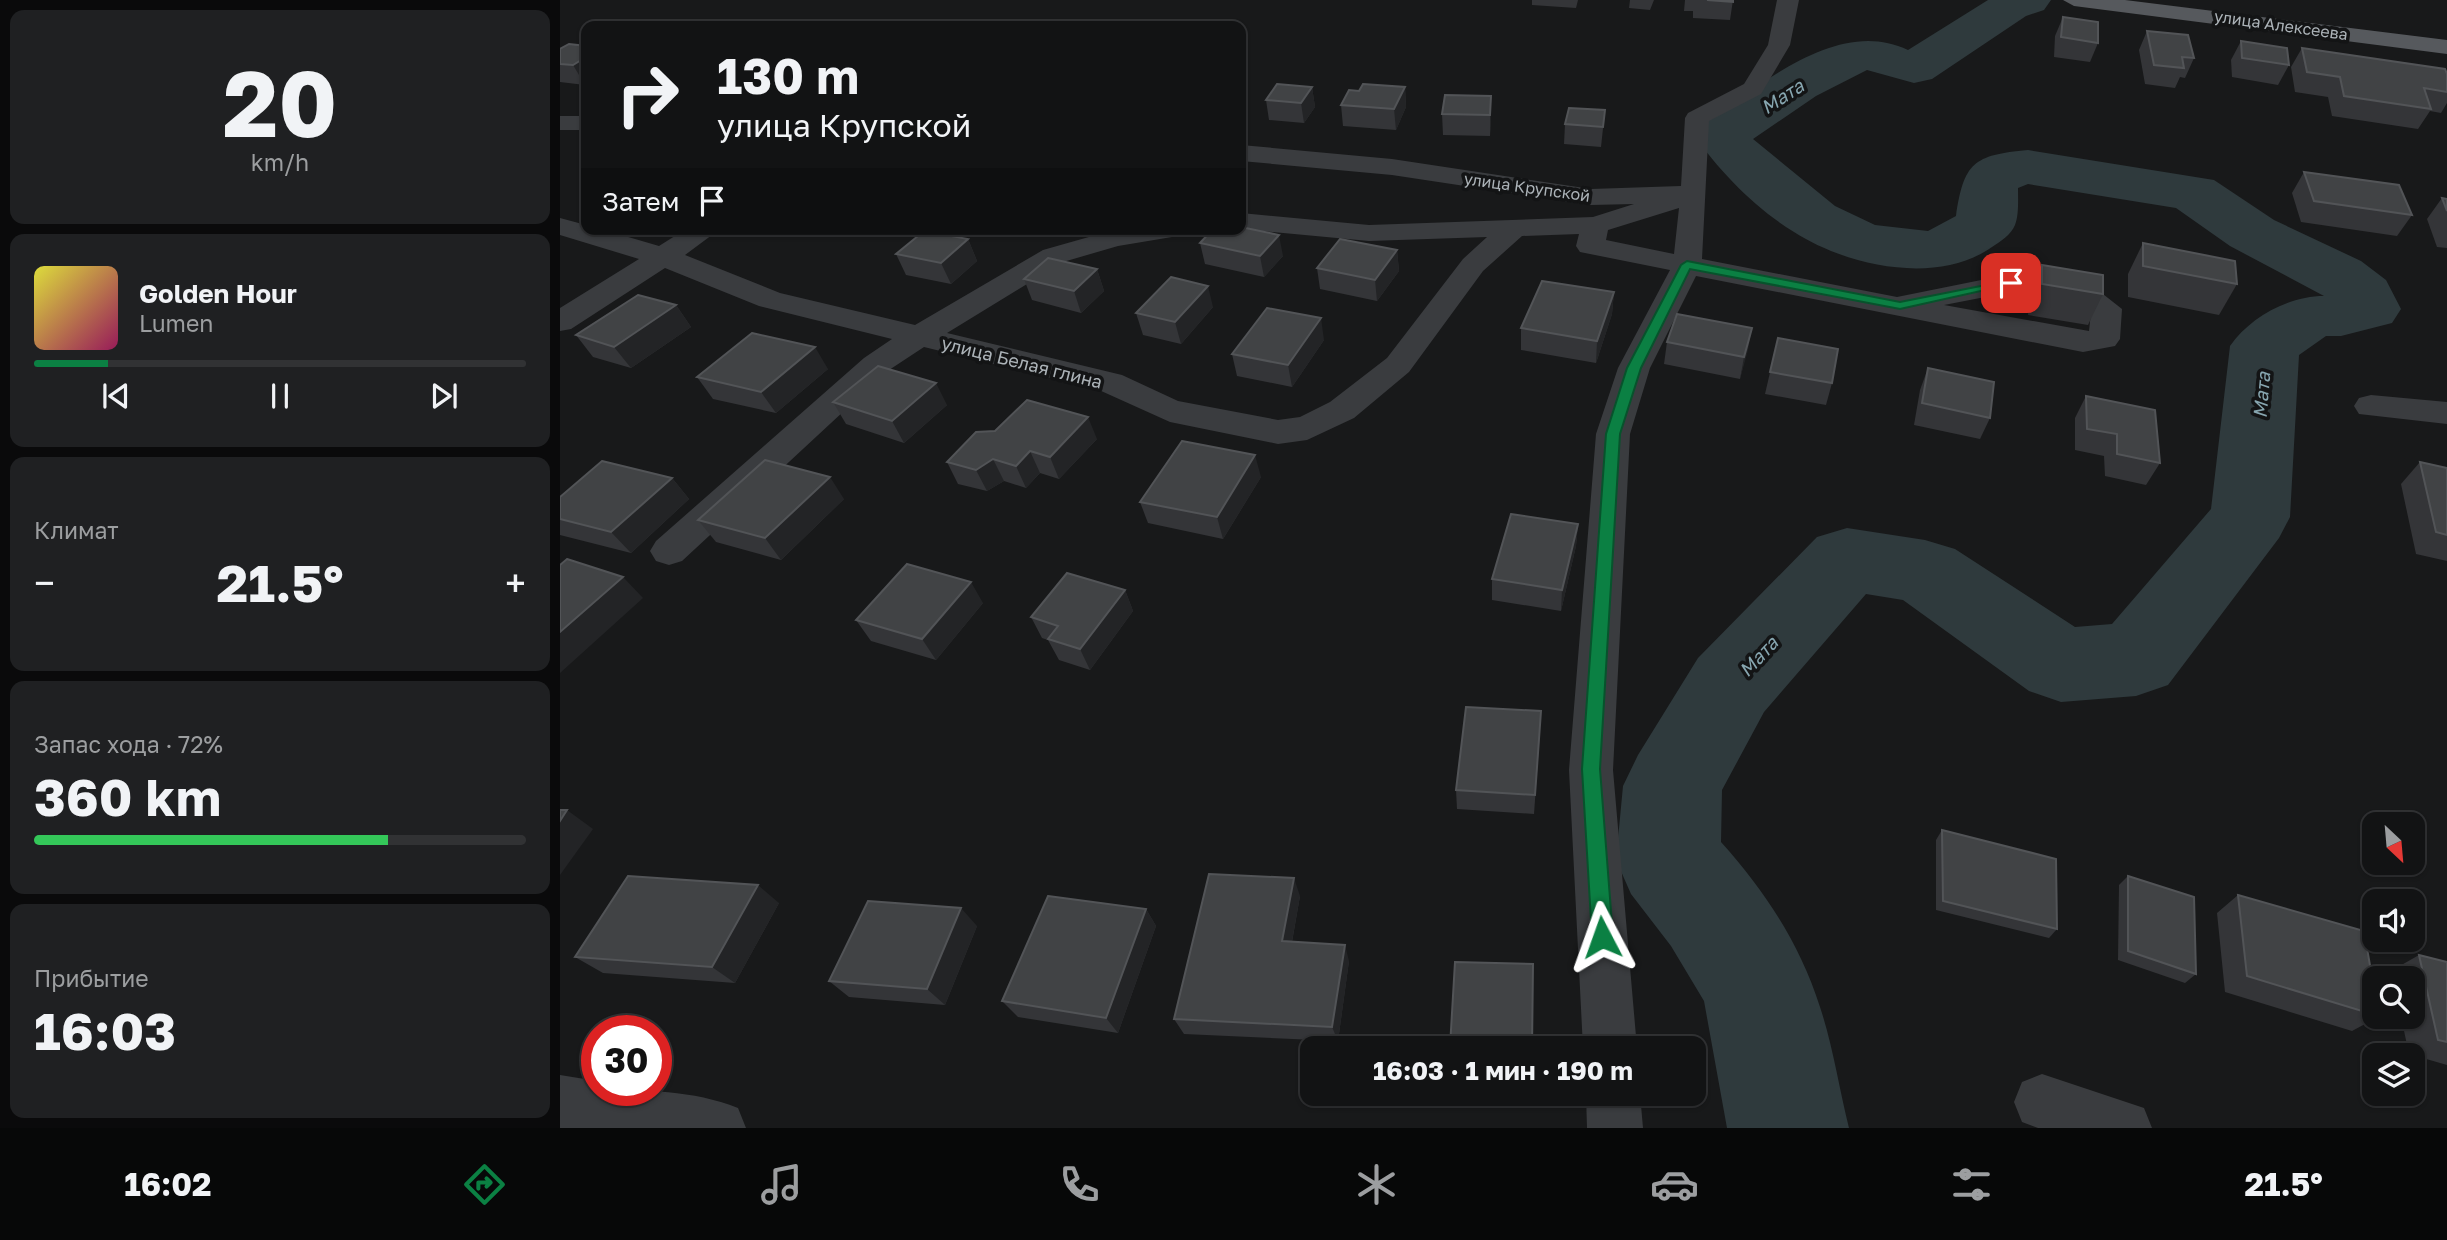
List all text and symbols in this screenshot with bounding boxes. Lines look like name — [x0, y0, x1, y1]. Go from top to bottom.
street label: улица Алексеева — [2213, 6, 2349, 44]
text: 130 m — [717, 46, 859, 105]
text: 20 — [223, 48, 337, 157]
icon: right — [602, 49, 693, 140]
water label: Мата — [1756, 73, 1809, 118]
text: улица Крупской — [717, 106, 971, 144]
text: km/h — [251, 148, 309, 176]
street label: улица Крупской — [1463, 168, 1591, 206]
icon: arrive — [693, 182, 731, 220]
text: Затем — [602, 186, 679, 217]
pin — [1981, 253, 2041, 313]
icon: arrive — [1992, 264, 2030, 302]
text: Golden Hour — [139, 278, 297, 309]
text: Lumen — [139, 309, 213, 337]
street label: улица Белая глина — [939, 331, 1105, 393]
water label: Мата — [2248, 370, 2275, 419]
icon: previous — [97, 377, 135, 415]
icon: pause — [261, 377, 299, 415]
icon: next — [425, 377, 463, 415]
text: Климат — [34, 516, 119, 544]
text: 21.5° — [216, 551, 344, 613]
text: − — [34, 560, 55, 605]
text: + — [505, 560, 526, 605]
water label: Мата — [1734, 630, 1783, 681]
text: Запас хода · 72% — [34, 730, 223, 758]
text: 360 km — [34, 765, 221, 827]
north arrow — [2362, 812, 2426, 875]
map controls — [2362, 812, 2425, 1106]
button: sound — [2362, 889, 2425, 952]
position arrow — [1565, 900, 1639, 974]
text: Прибытие — [34, 964, 149, 992]
button: search — [2362, 966, 2425, 1029]
text: 16:03 — [34, 999, 176, 1061]
speed limit sign: 30 — [581, 1015, 672, 1106]
button: layers — [2362, 1043, 2425, 1106]
text: 16:03 · 1 мин · 190 m — [1373, 1055, 1633, 1086]
icon: directions — [460, 1160, 509, 1209]
icon: music — [757, 1160, 806, 1209]
icon: phone — [1055, 1160, 1104, 1209]
icon: climate — [1352, 1160, 1401, 1209]
icon: car — [1650, 1160, 1699, 1209]
icon: filters — [1947, 1160, 1996, 1209]
text: 16:02 — [124, 1165, 212, 1203]
text: 21.5° — [2245, 1165, 2323, 1203]

